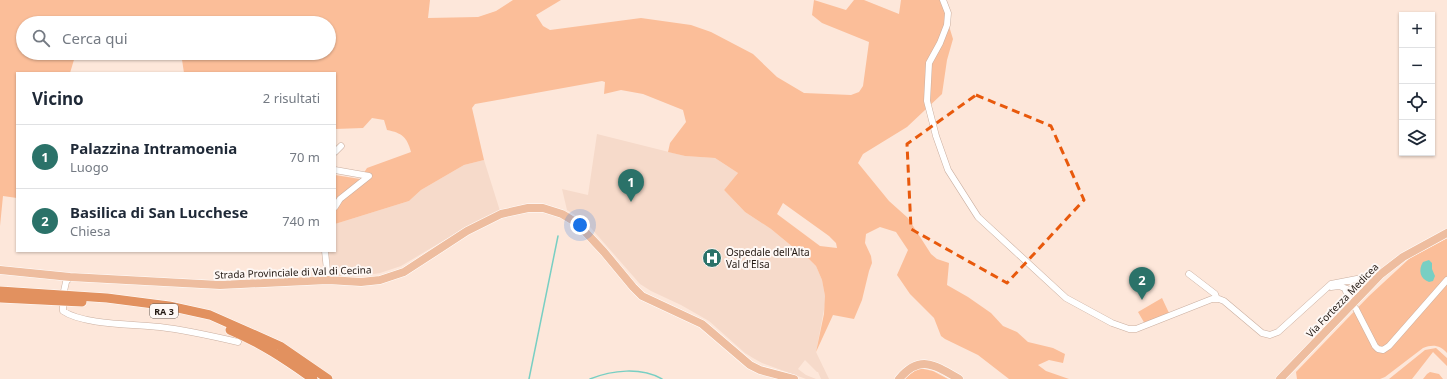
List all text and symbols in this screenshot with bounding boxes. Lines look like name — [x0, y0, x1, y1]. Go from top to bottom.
map controls — [1399, 12, 1435, 156]
button: + — [1399, 12, 1435, 48]
search box — [16, 16, 336, 60]
icon: search — [30, 27, 52, 49]
text: Cerca qui — [62, 28, 128, 48]
button: − — [1399, 48, 1435, 84]
button: locate — [1399, 84, 1435, 120]
text: Vicino — [32, 87, 84, 110]
text: 2 risultati — [263, 89, 320, 107]
button: layers — [1399, 120, 1435, 156]
text: Palazzina Intramoenia — [70, 138, 237, 158]
text: 1 — [41, 148, 49, 166]
text: 70 m — [290, 148, 320, 166]
text: Luogo — [70, 158, 109, 176]
pin: 1 — [618, 169, 644, 202]
text: Basilica di San Lucchese — [70, 202, 248, 222]
text: 2 — [41, 212, 49, 230]
text: 740 m — [282, 212, 320, 230]
your location — [570, 215, 590, 235]
text: Chiesa — [70, 222, 110, 240]
place label: Ospedale dell'Alta Val d'Elsa — [726, 245, 810, 271]
hospital icon: Ospedale dell'Alta Val d'Elsa — [701, 247, 723, 269]
street label: Via Fortezza Medicea — [1303, 260, 1381, 340]
street label: Strada Provinciale di Val di Cecina — [214, 262, 372, 282]
pin: 2 — [1129, 267, 1155, 300]
road number: RA 3 — [150, 304, 178, 318]

